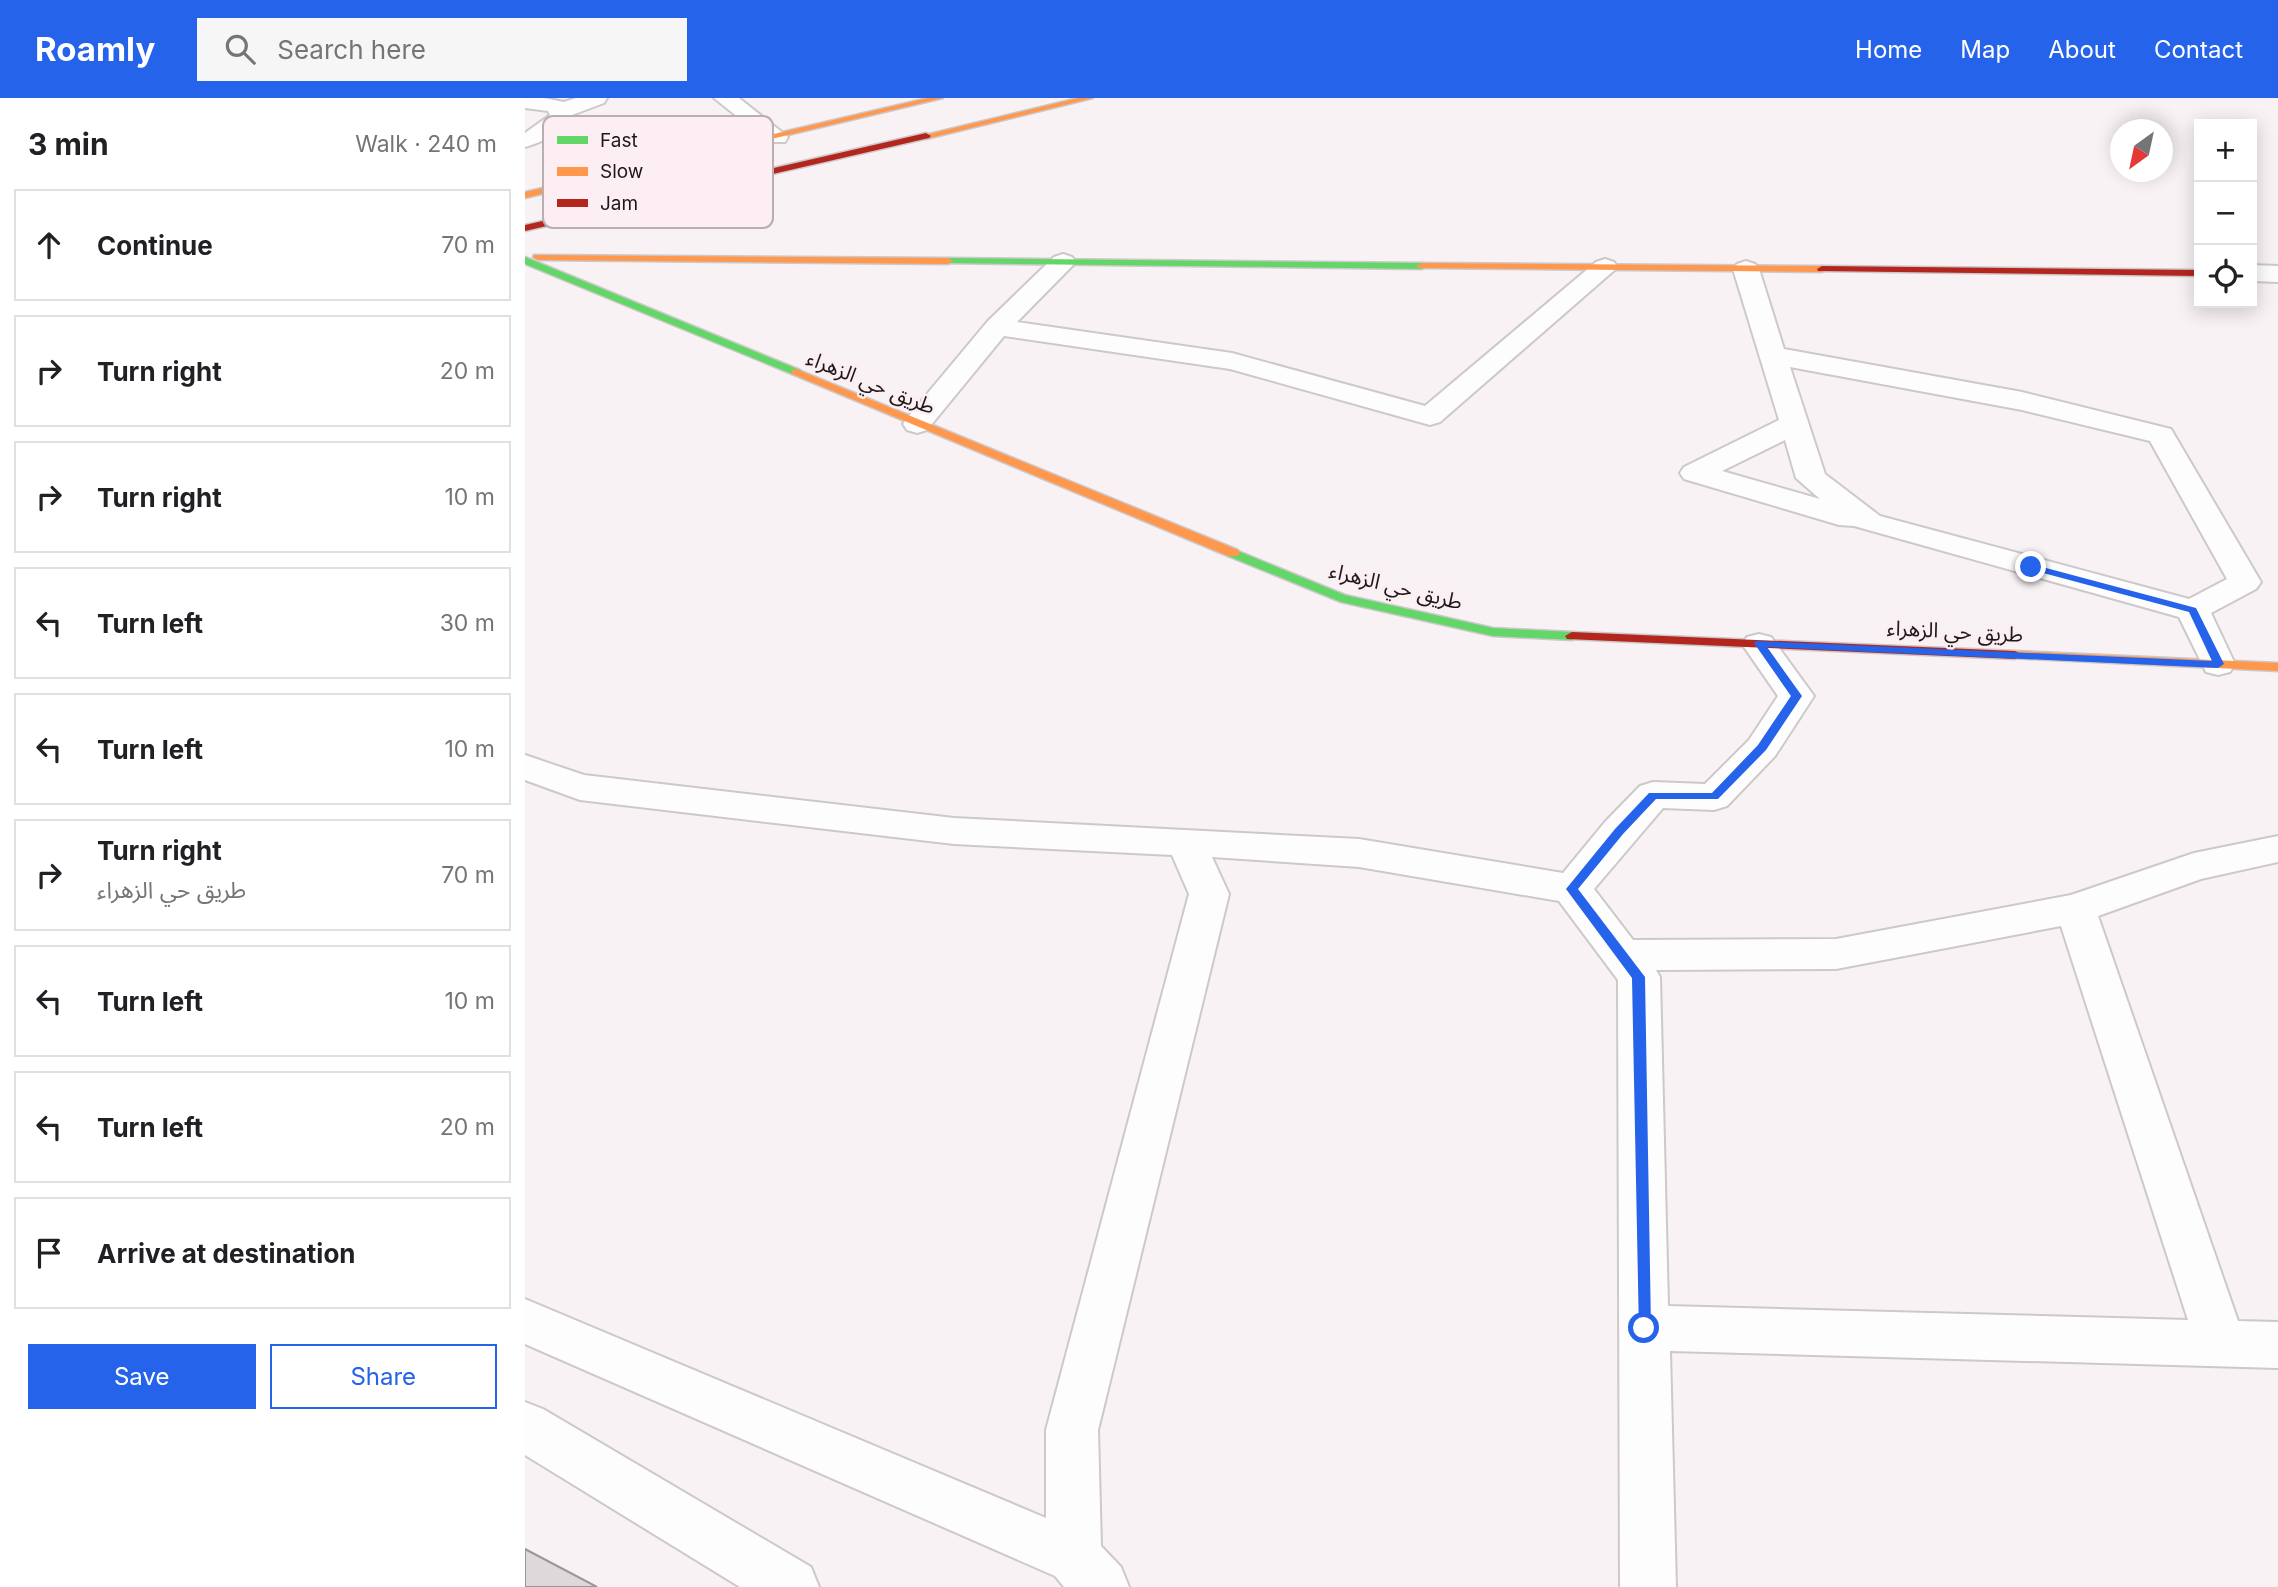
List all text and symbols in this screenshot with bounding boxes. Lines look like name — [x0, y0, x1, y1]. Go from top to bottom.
search box — [197, 18, 687, 81]
text: Roamly — [35, 29, 155, 69]
icon: search — [221, 30, 259, 68]
text: Search here — [277, 34, 426, 65]
text: Home — [1855, 35, 1922, 64]
text: Map — [1960, 35, 2010, 64]
text: About — [2048, 35, 2116, 64]
text: Contact — [2154, 35, 2243, 64]
legend — [543, 116, 773, 228]
north arrow — [2110, 119, 2173, 182]
map controls — [2194, 119, 2257, 308]
button: + — [2194, 119, 2257, 182]
text: 3 min — [28, 126, 109, 162]
text: Fast — [600, 129, 638, 152]
text: Walk · 240 m — [355, 130, 497, 158]
text: Slow — [600, 160, 643, 183]
button: − — [2194, 182, 2257, 245]
text: Jam — [600, 192, 638, 215]
icon: ahead — [30, 226, 68, 264]
text: Continue — [97, 230, 213, 261]
text: 70 m — [441, 231, 495, 259]
button: locate — [2194, 245, 2257, 308]
street label: طريق حي الزهراء — [802, 345, 939, 423]
icon: right — [30, 352, 68, 390]
text: Turn right — [97, 356, 222, 387]
text: 20 m — [440, 357, 495, 385]
icon: right — [30, 478, 68, 516]
text: Turn right — [97, 482, 222, 513]
text: 10 m — [445, 483, 495, 511]
route end — [2015, 551, 2046, 582]
street label: طريق حي الزهراء — [1326, 557, 1465, 618]
icon: left — [30, 604, 68, 642]
text: Turn left — [97, 608, 203, 639]
text: 30 m — [440, 609, 495, 637]
street label: طريق حي الزهراء — [1886, 615, 2024, 651]
icon: left — [30, 730, 68, 768]
text: Turn left — [97, 734, 203, 765]
text: 10 m — [445, 735, 495, 763]
text: Turn right — [97, 835, 222, 866]
icon: right — [30, 856, 68, 894]
text: 70 m — [441, 861, 495, 889]
text: طريق حي الزهراء — [97, 876, 246, 904]
icon: left — [30, 982, 68, 1020]
text: Turn left — [97, 986, 203, 1017]
text: 10 m — [445, 987, 495, 1015]
icon: left — [30, 1108, 68, 1146]
text: Turn left — [97, 1112, 203, 1143]
text: 20 m — [440, 1113, 495, 1141]
icon: arrive — [30, 1234, 68, 1272]
text: Arrive at destination — [97, 1238, 356, 1269]
route start — [1628, 1312, 1659, 1343]
button: Save — [28, 1344, 256, 1409]
button: Share — [270, 1344, 497, 1409]

